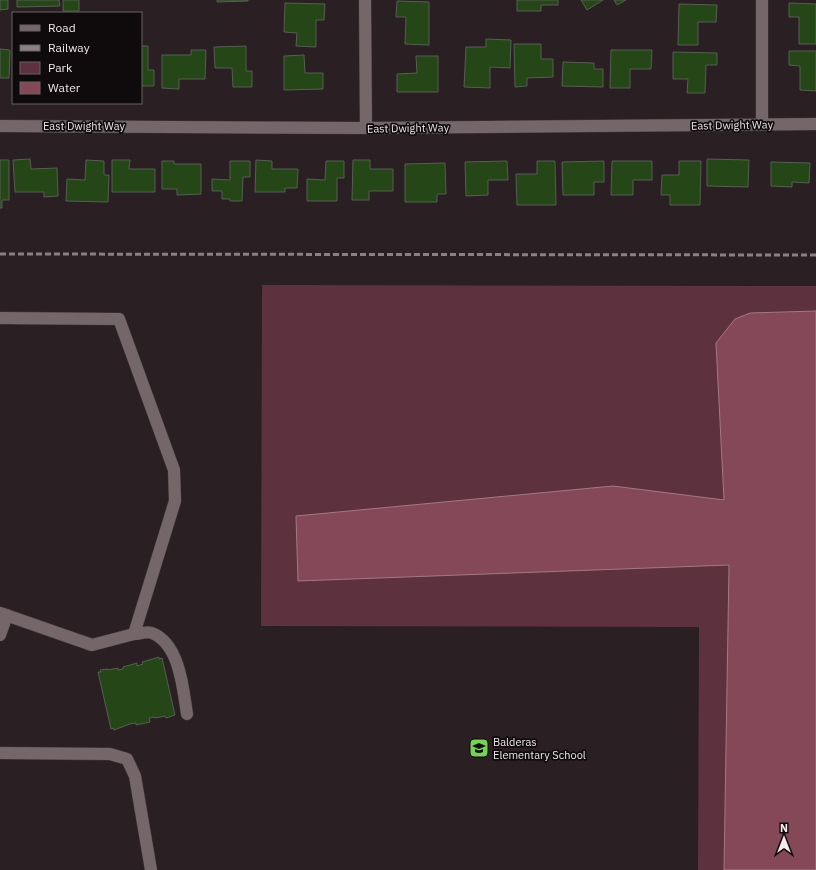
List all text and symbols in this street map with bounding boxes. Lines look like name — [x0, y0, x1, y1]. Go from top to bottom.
legend — [12, 12, 142, 104]
text: Road — [48, 20, 76, 35]
text: Railway — [48, 40, 90, 55]
text: Park — [48, 60, 73, 75]
text: Water — [48, 80, 81, 95]
street label: East Dwight Way — [691, 117, 774, 133]
street label: East Dwight Way — [43, 119, 126, 133]
street label: East Dwight Way — [367, 120, 450, 136]
place label: Balderas Elementary School — [493, 735, 586, 762]
school or university icon: Balderas Elementary School — [468, 737, 490, 759]
north arrow — [764, 818, 804, 858]
text: N — [780, 821, 788, 835]

